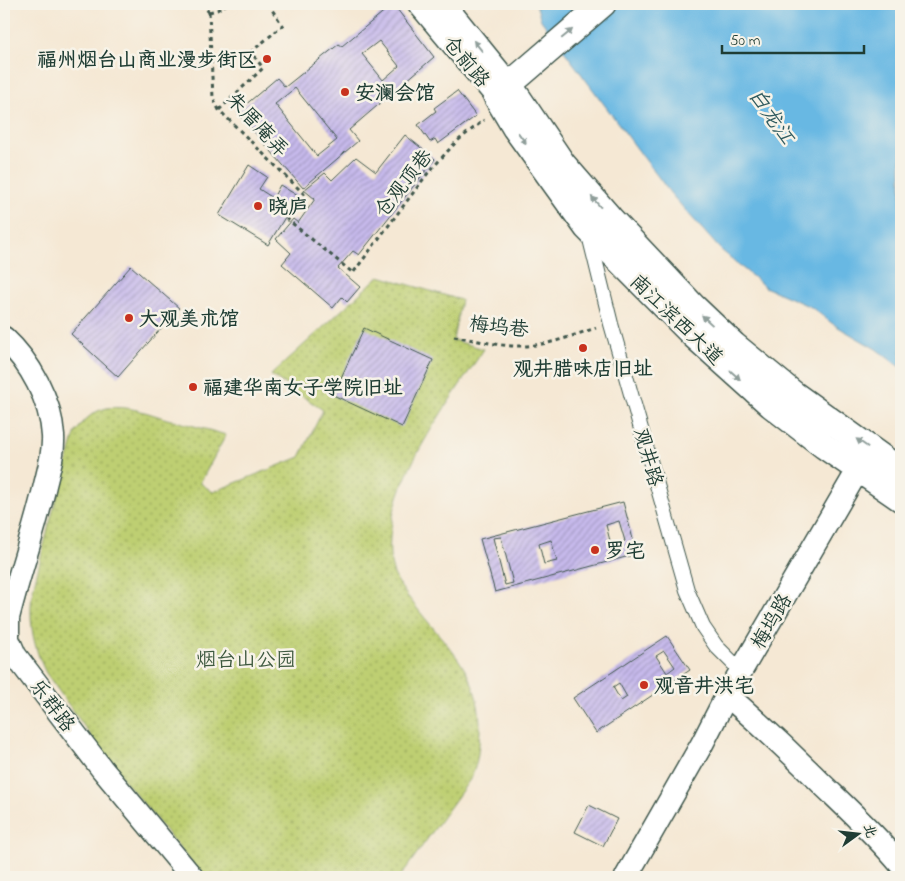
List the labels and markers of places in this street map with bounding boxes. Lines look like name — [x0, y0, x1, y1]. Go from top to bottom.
place label: 福州烟台山商业漫步街区 — [37, 47, 257, 76]
marker: 福州烟台山商业漫步街区 — [261, 53, 273, 65]
place label: 安澜会馆 — [355, 80, 435, 109]
marker: 安澜会馆 — [339, 86, 351, 98]
place label: 晓庐 — [268, 194, 308, 223]
marker: 晓庐 — [252, 200, 264, 212]
place label: 大观美术馆 — [139, 306, 239, 335]
marker: 大观美术馆 — [123, 312, 135, 324]
marker: 观井腊味店旧址 — [577, 342, 589, 354]
place label: 观井腊味店旧址 — [513, 356, 653, 385]
place label: 福建华南女子学院旧址 — [203, 375, 403, 404]
marker: 福建华南女子学院旧址 — [187, 381, 199, 393]
place label: 罗宅 — [605, 538, 645, 567]
marker: 罗宅 — [589, 544, 601, 556]
place label: 观音井洪宅 — [654, 673, 754, 702]
marker: 观音井洪宅 — [638, 679, 650, 691]

